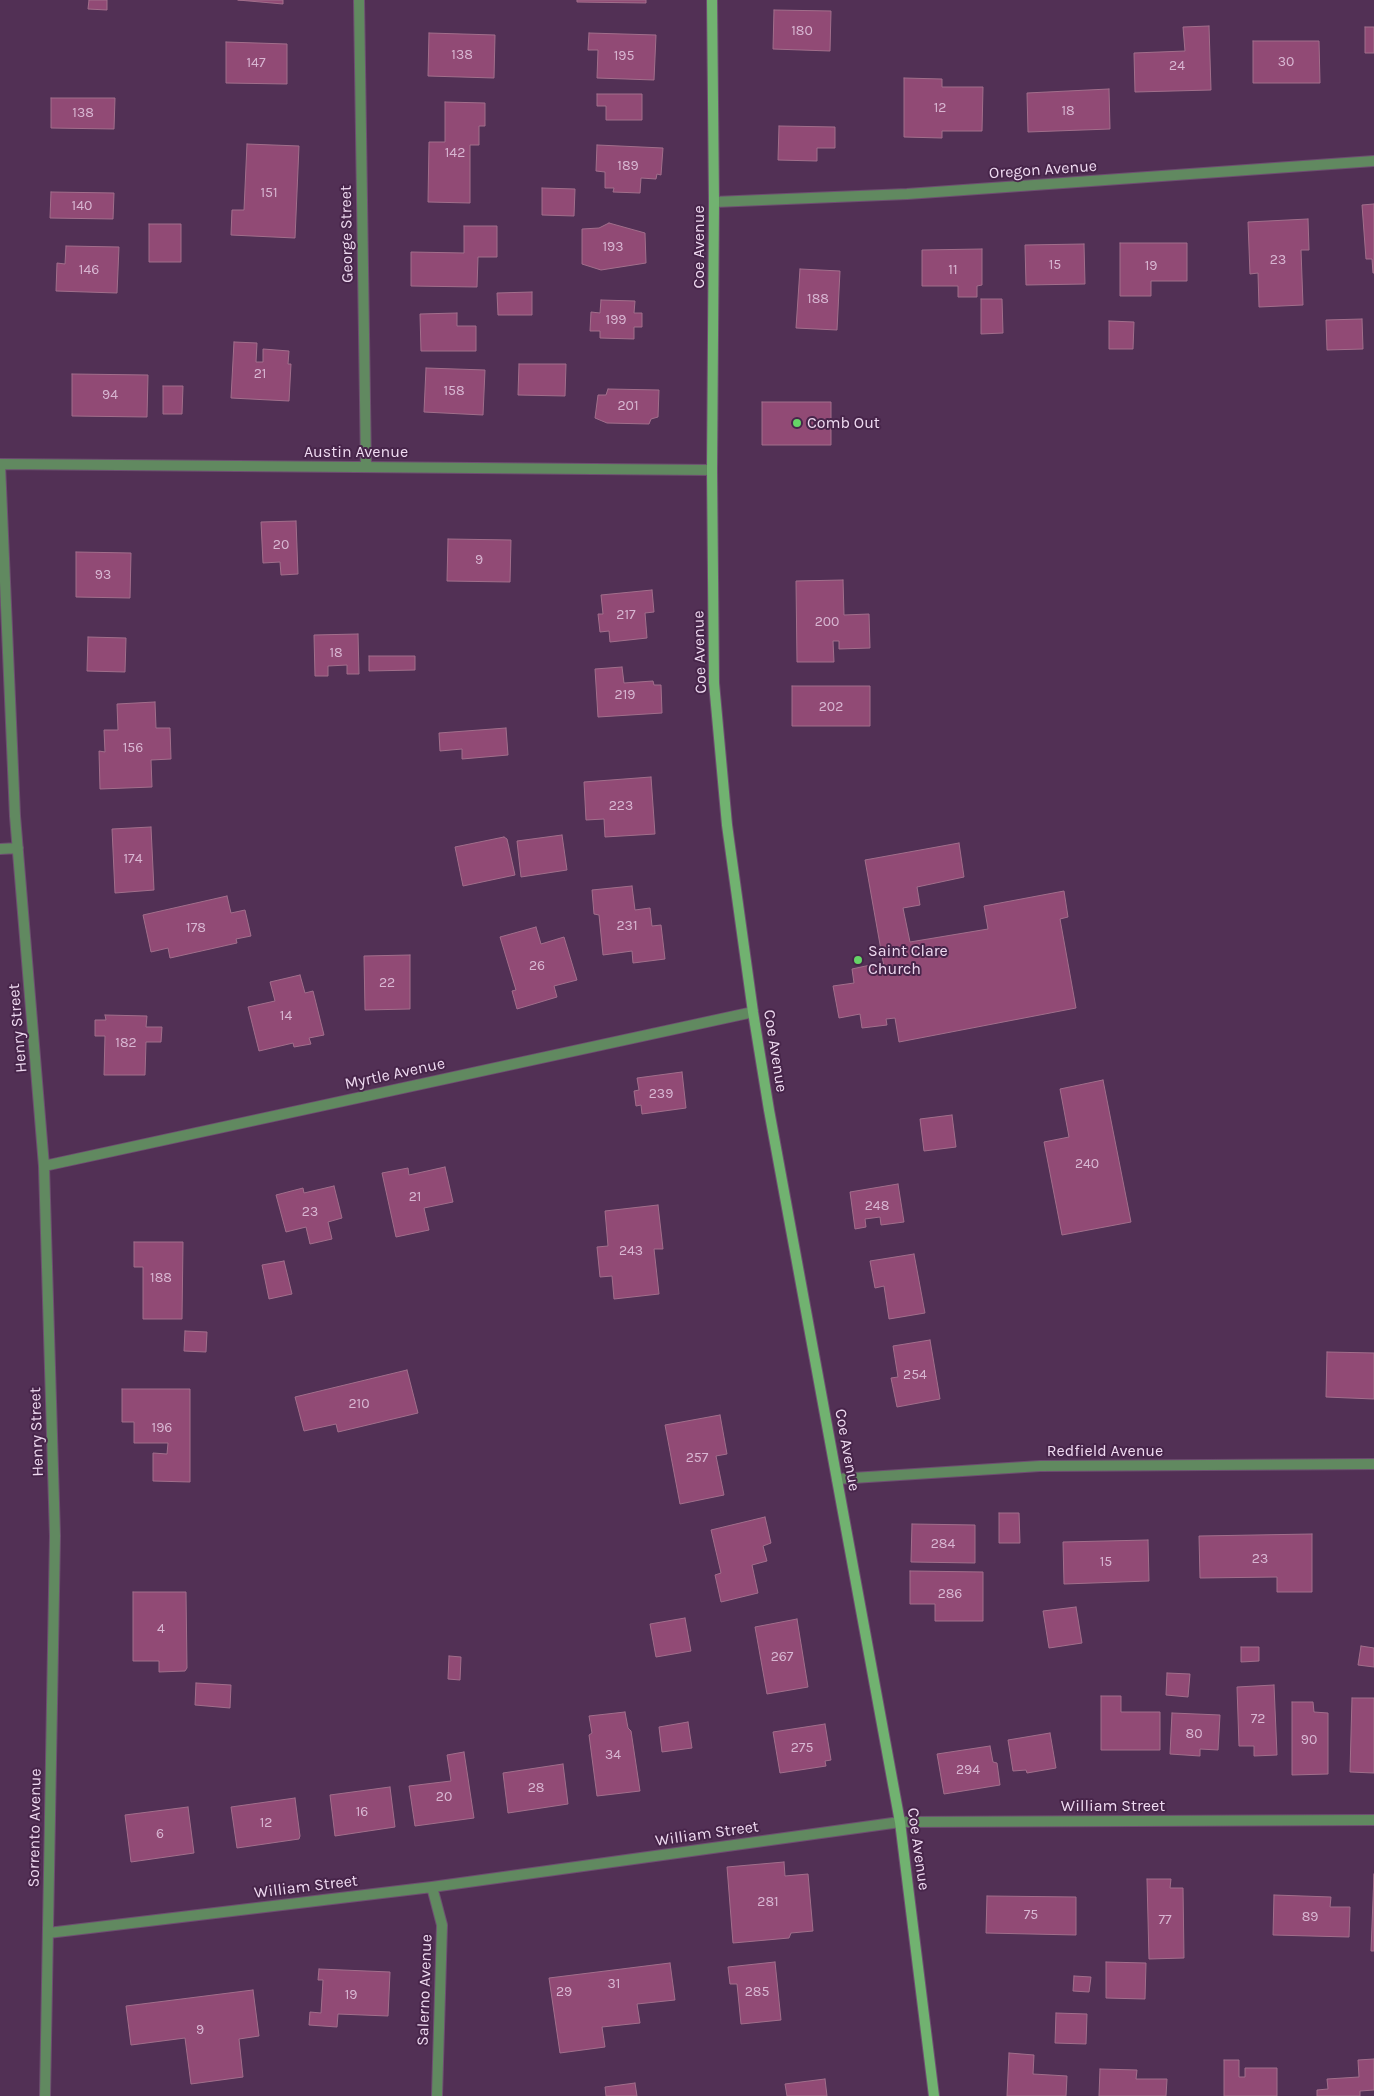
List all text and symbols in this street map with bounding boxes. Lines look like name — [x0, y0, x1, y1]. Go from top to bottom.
house number: 180 — [791, 23, 813, 39]
house number: 138 — [451, 47, 473, 63]
house number: 195 — [614, 48, 634, 64]
house number: 30 — [1278, 54, 1294, 70]
house number: 147 — [246, 55, 266, 71]
house number: 24 — [1169, 58, 1185, 74]
house number: 12 — [934, 100, 946, 116]
house number: 18 — [1061, 103, 1075, 119]
house number: 138 — [72, 105, 94, 121]
house number: 142 — [445, 145, 465, 161]
street label: Oregon Avenue — [988, 157, 1098, 183]
house number: 189 — [617, 158, 639, 174]
house number: 151 — [260, 185, 278, 201]
street label: George Street — [337, 185, 357, 283]
house number: 140 — [72, 198, 92, 214]
street label: Coe Avenue — [689, 205, 709, 289]
house number: 193 — [602, 239, 624, 255]
house number: 23 — [1270, 252, 1286, 268]
house number: 15 — [1049, 257, 1061, 273]
house number: 19 — [1145, 258, 1157, 274]
house number: 146 — [79, 262, 99, 278]
house number: 11 — [948, 262, 958, 278]
house number: 188 — [807, 291, 829, 307]
house number: 199 — [606, 312, 626, 328]
house number: 21 — [254, 366, 266, 382]
house number: 158 — [443, 383, 465, 399]
house number: 94 — [102, 387, 118, 403]
house number: 201 — [617, 398, 639, 414]
place label: Comb Out — [807, 413, 880, 433]
marker: Comb Out — [791, 417, 803, 429]
street label: Austin Avenue — [304, 442, 408, 462]
house number: 20 — [273, 537, 289, 553]
house number: 9 — [475, 552, 483, 568]
house number: 93 — [95, 567, 111, 583]
house number: 217 — [616, 607, 636, 623]
street label: Coe Avenue — [689, 610, 711, 694]
house number: 200 — [815, 614, 839, 630]
house number: 18 — [329, 645, 343, 661]
house number: 219 — [615, 687, 635, 703]
house number: 202 — [819, 699, 843, 715]
house number: 156 — [123, 740, 143, 756]
house number: 223 — [609, 798, 633, 814]
house number: 174 — [123, 851, 143, 867]
house number: 231 — [616, 918, 638, 934]
house number: 178 — [186, 920, 206, 936]
place label: Saint Clare Church — [868, 941, 948, 979]
marker: Saint Clare Church — [852, 954, 864, 966]
house number: 26 — [529, 958, 545, 974]
house number: 22 — [379, 975, 395, 991]
street label: Henry Street — [5, 983, 31, 1073]
house number: 14 — [280, 1008, 292, 1024]
street label: Coe Avenue — [759, 1008, 791, 1094]
house number: 182 — [115, 1035, 137, 1051]
street label: Myrtle Avenue — [343, 1054, 447, 1094]
house number: 239 — [649, 1086, 673, 1102]
house number: 240 — [1075, 1156, 1099, 1172]
house number: 21 — [409, 1189, 421, 1205]
house number: 248 — [865, 1198, 889, 1214]
house number: 23 — [302, 1204, 318, 1220]
house number: 243 — [619, 1243, 643, 1259]
house number: 188 — [150, 1270, 172, 1286]
house number: 254 — [903, 1367, 927, 1383]
street label: Henry Street — [26, 1387, 48, 1477]
house number: 210 — [348, 1396, 370, 1412]
street label: Coe Avenue — [830, 1407, 864, 1493]
house number: 196 — [152, 1420, 172, 1436]
street label: Redfield Avenue — [1047, 1441, 1163, 1461]
house number: 257 — [686, 1450, 708, 1466]
house number: 284 — [931, 1536, 955, 1552]
house number: 23 — [1252, 1551, 1268, 1567]
house number: 15 — [1100, 1554, 1112, 1570]
house number: 286 — [938, 1586, 962, 1602]
house number: 4 — [157, 1621, 165, 1637]
house number: 267 — [771, 1649, 793, 1665]
house number: 72 — [1251, 1711, 1265, 1727]
house number: 80 — [1186, 1726, 1202, 1742]
house number: 90 — [1301, 1732, 1317, 1748]
house number: 275 — [791, 1740, 813, 1756]
house number: 34 — [605, 1747, 621, 1763]
house number: 294 — [956, 1762, 980, 1778]
street label: Sorrento Avenue — [24, 1768, 46, 1888]
house number: 28 — [528, 1780, 544, 1796]
house number: 20 — [436, 1789, 452, 1805]
street label: William Street — [1061, 1796, 1165, 1816]
house number: 16 — [356, 1804, 368, 1820]
street label: Coe Avenue — [903, 1806, 933, 1892]
house number: 12 — [260, 1815, 272, 1831]
street label: William Street — [654, 1817, 760, 1851]
house number: 6 — [156, 1826, 164, 1842]
street label: William Street — [253, 1871, 359, 1903]
house number: 281 — [757, 1894, 779, 1910]
house number: 75 — [1024, 1907, 1038, 1923]
house number: 89 — [1302, 1909, 1318, 1925]
house number: 77 — [1158, 1912, 1172, 1928]
street label: Salerno Avenue — [413, 1934, 437, 2046]
house number: 31 — [608, 1976, 620, 1992]
house number: 29 — [556, 1984, 572, 2000]
house number: 285 — [745, 1984, 769, 2000]
house number: 19 — [345, 1987, 357, 2003]
house number: 9 — [196, 2022, 204, 2038]

